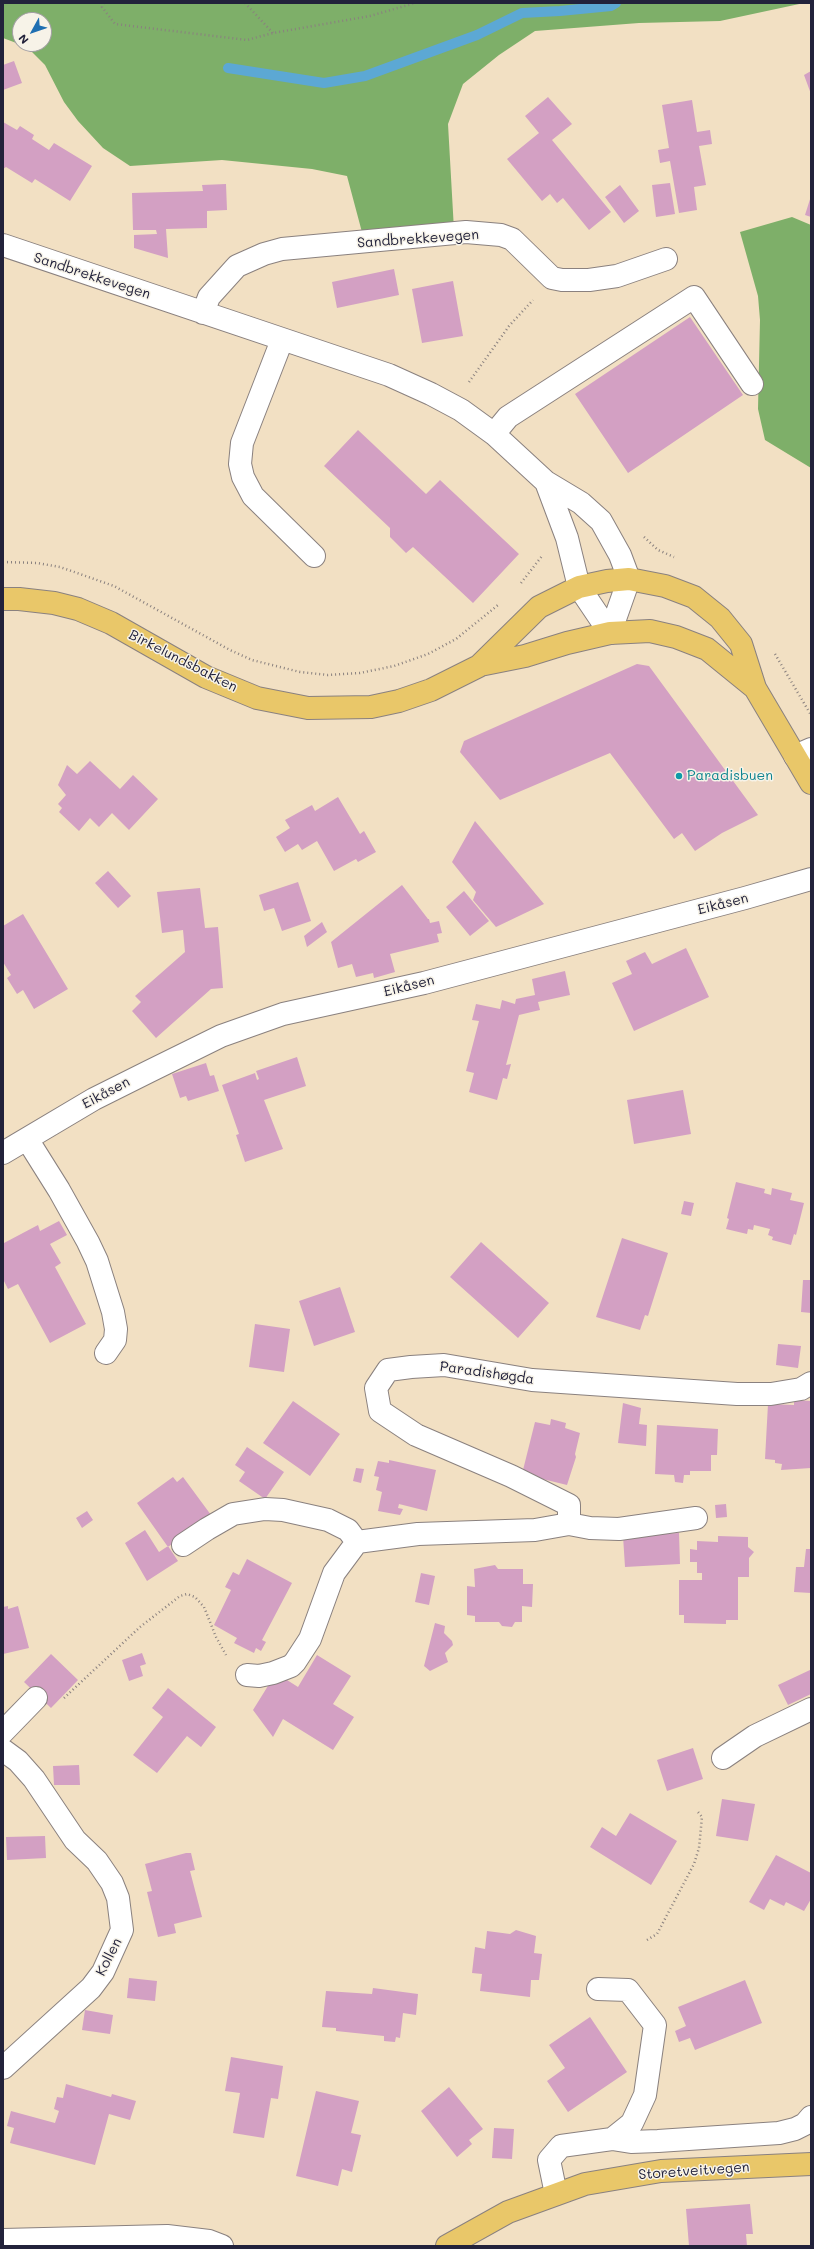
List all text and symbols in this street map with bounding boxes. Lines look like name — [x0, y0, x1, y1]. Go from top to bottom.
north arrow — [12, 12, 52, 52]
text: N — [15, 31, 32, 47]
street label: Sandbrekkevegen — [357, 226, 479, 252]
street label: Sandbrekkevegen — [31, 249, 153, 303]
street label: Birkelundsbakken — [126, 626, 240, 696]
place label: Paradisbuen — [687, 768, 773, 784]
marker: Paradisbuen — [674, 771, 684, 781]
street label: Eikåsen — [696, 890, 750, 918]
street label: Eikåsen — [382, 972, 436, 1000]
street label: Eikåsen — [79, 1073, 133, 1113]
street label: Paradishøgda — [439, 1358, 535, 1388]
street label: Kollen — [92, 1935, 126, 1979]
street label: Storetveitvegen — [638, 2159, 750, 2183]

